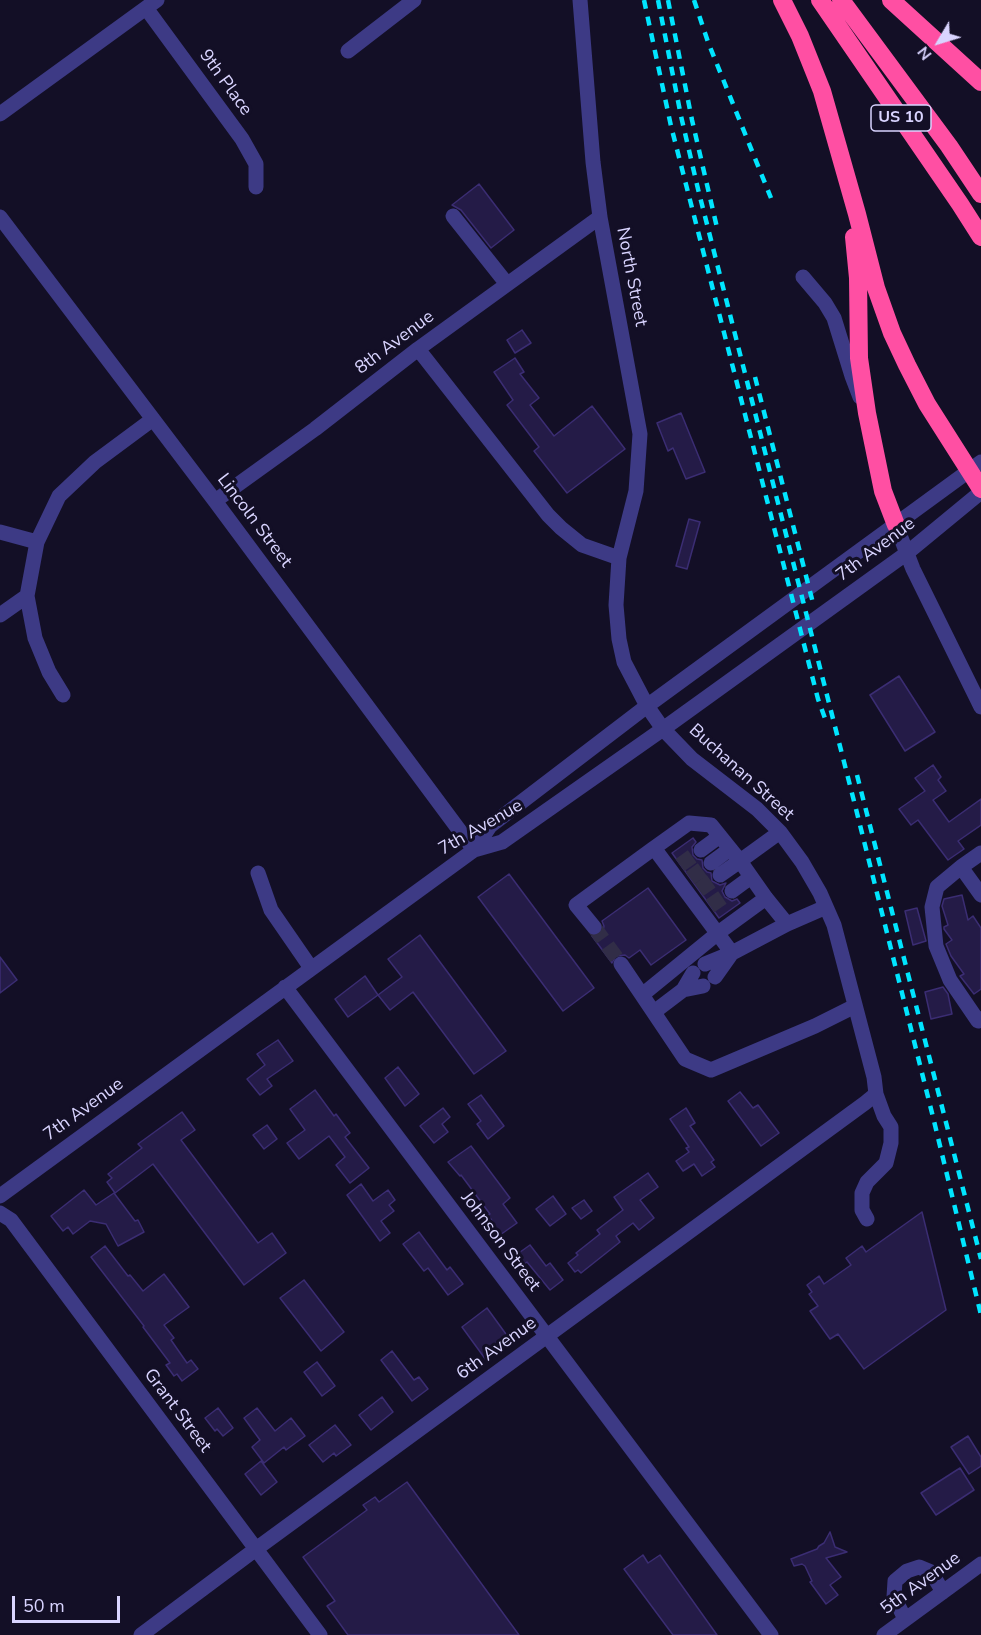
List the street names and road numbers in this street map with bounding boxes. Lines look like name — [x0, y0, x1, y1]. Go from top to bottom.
street label: 9th Place — [194, 46, 256, 120]
road number: US 10 — [871, 105, 931, 131]
street label: North Street — [611, 226, 651, 328]
street label: 8th Avenue — [351, 306, 439, 380]
street label: Lincoln Street — [212, 470, 296, 572]
street label: 7th Avenue — [832, 513, 920, 587]
street label: Buchanan Street — [684, 720, 798, 826]
street label: 7th Avenue — [435, 795, 527, 861]
street label: 7th Avenue — [40, 1074, 128, 1146]
street label: Johnson Street — [456, 1188, 544, 1296]
street label: 6th Avenue — [453, 1313, 541, 1385]
street label: Grant Street — [139, 1365, 215, 1457]
street label: 5th Avenue — [877, 1548, 965, 1620]

